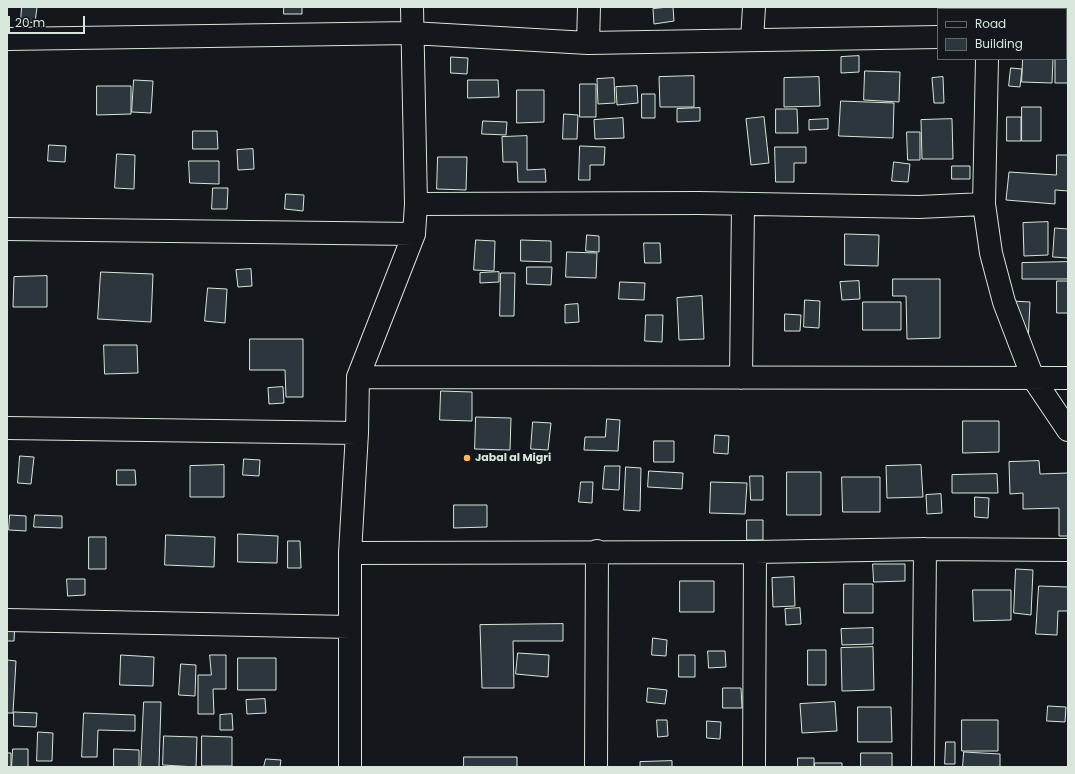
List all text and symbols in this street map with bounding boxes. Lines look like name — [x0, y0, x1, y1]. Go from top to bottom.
scale bar — [10, 8, 87, 34]
legend — [937, 8, 1067, 60]
text: 20 m — [15, 14, 45, 31]
text: Road — [975, 15, 1006, 32]
text: Building — [975, 35, 1023, 52]
place label: Jabal al Migri — [475, 451, 551, 465]
marker: Jabal al Migri — [462, 453, 472, 463]

